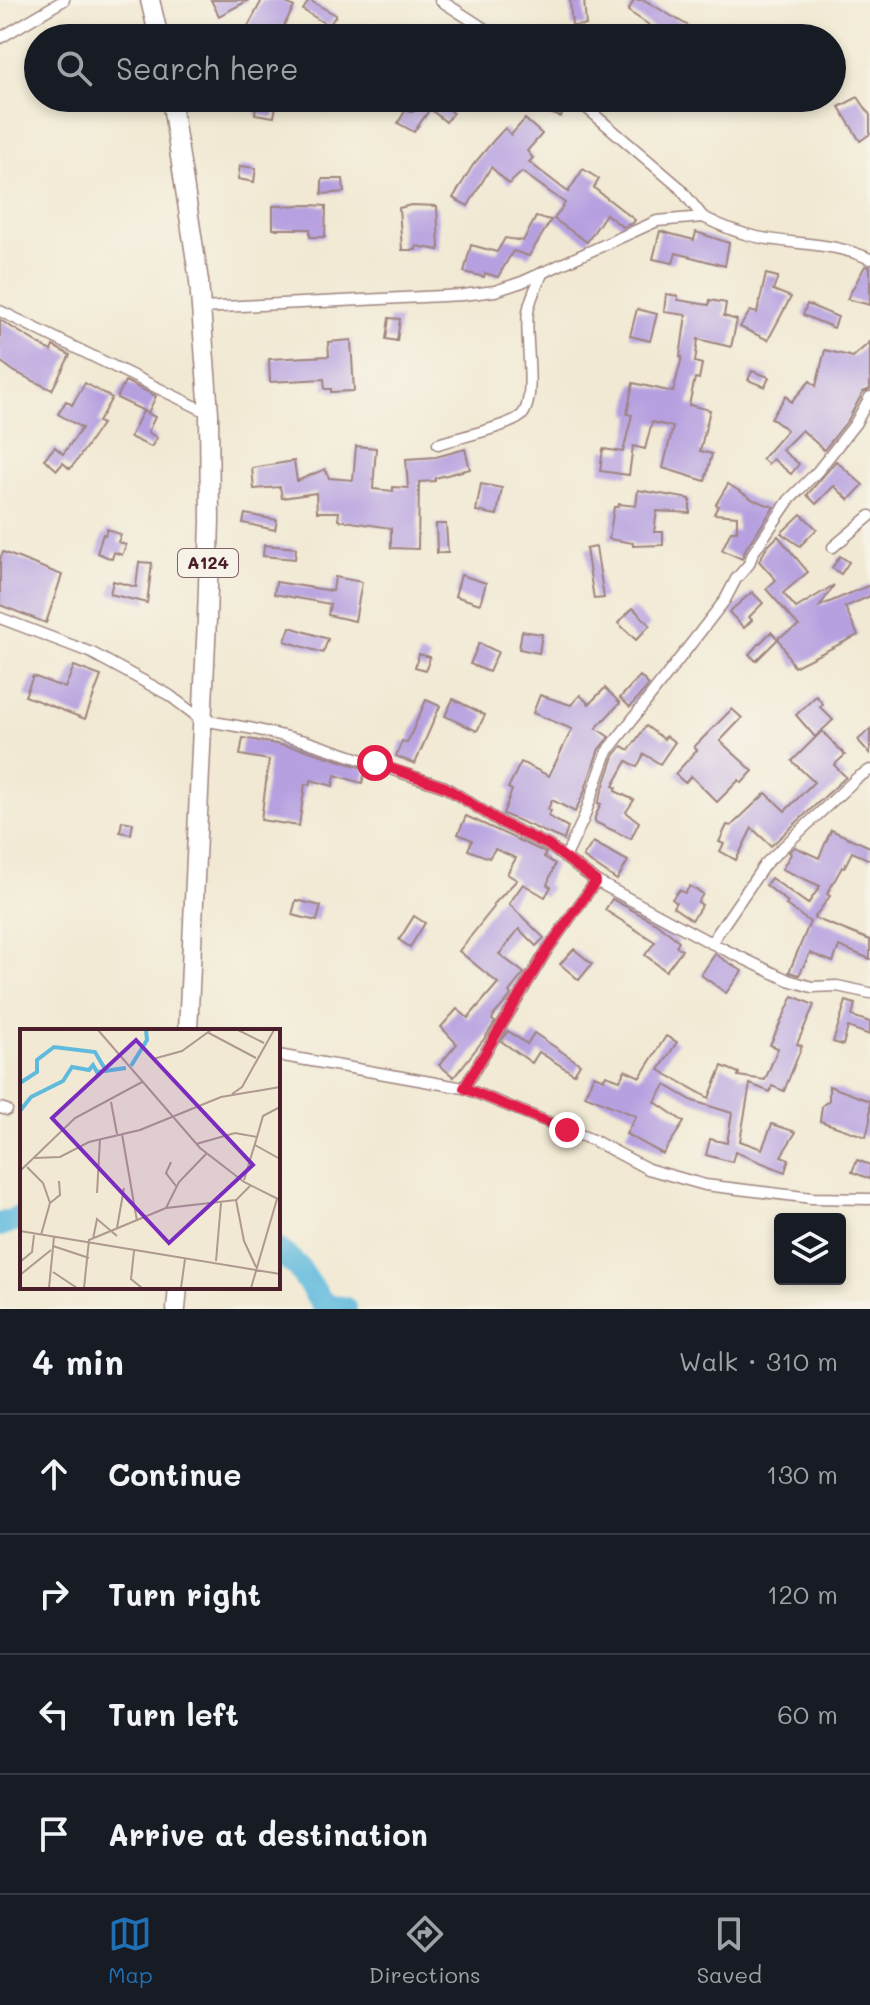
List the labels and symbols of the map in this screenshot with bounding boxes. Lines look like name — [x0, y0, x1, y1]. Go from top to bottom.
road number: A124 — [178, 549, 238, 577]
route start — [357, 745, 393, 781]
inset map — [20, 1029, 280, 1289]
route end — [549, 1112, 585, 1148]

